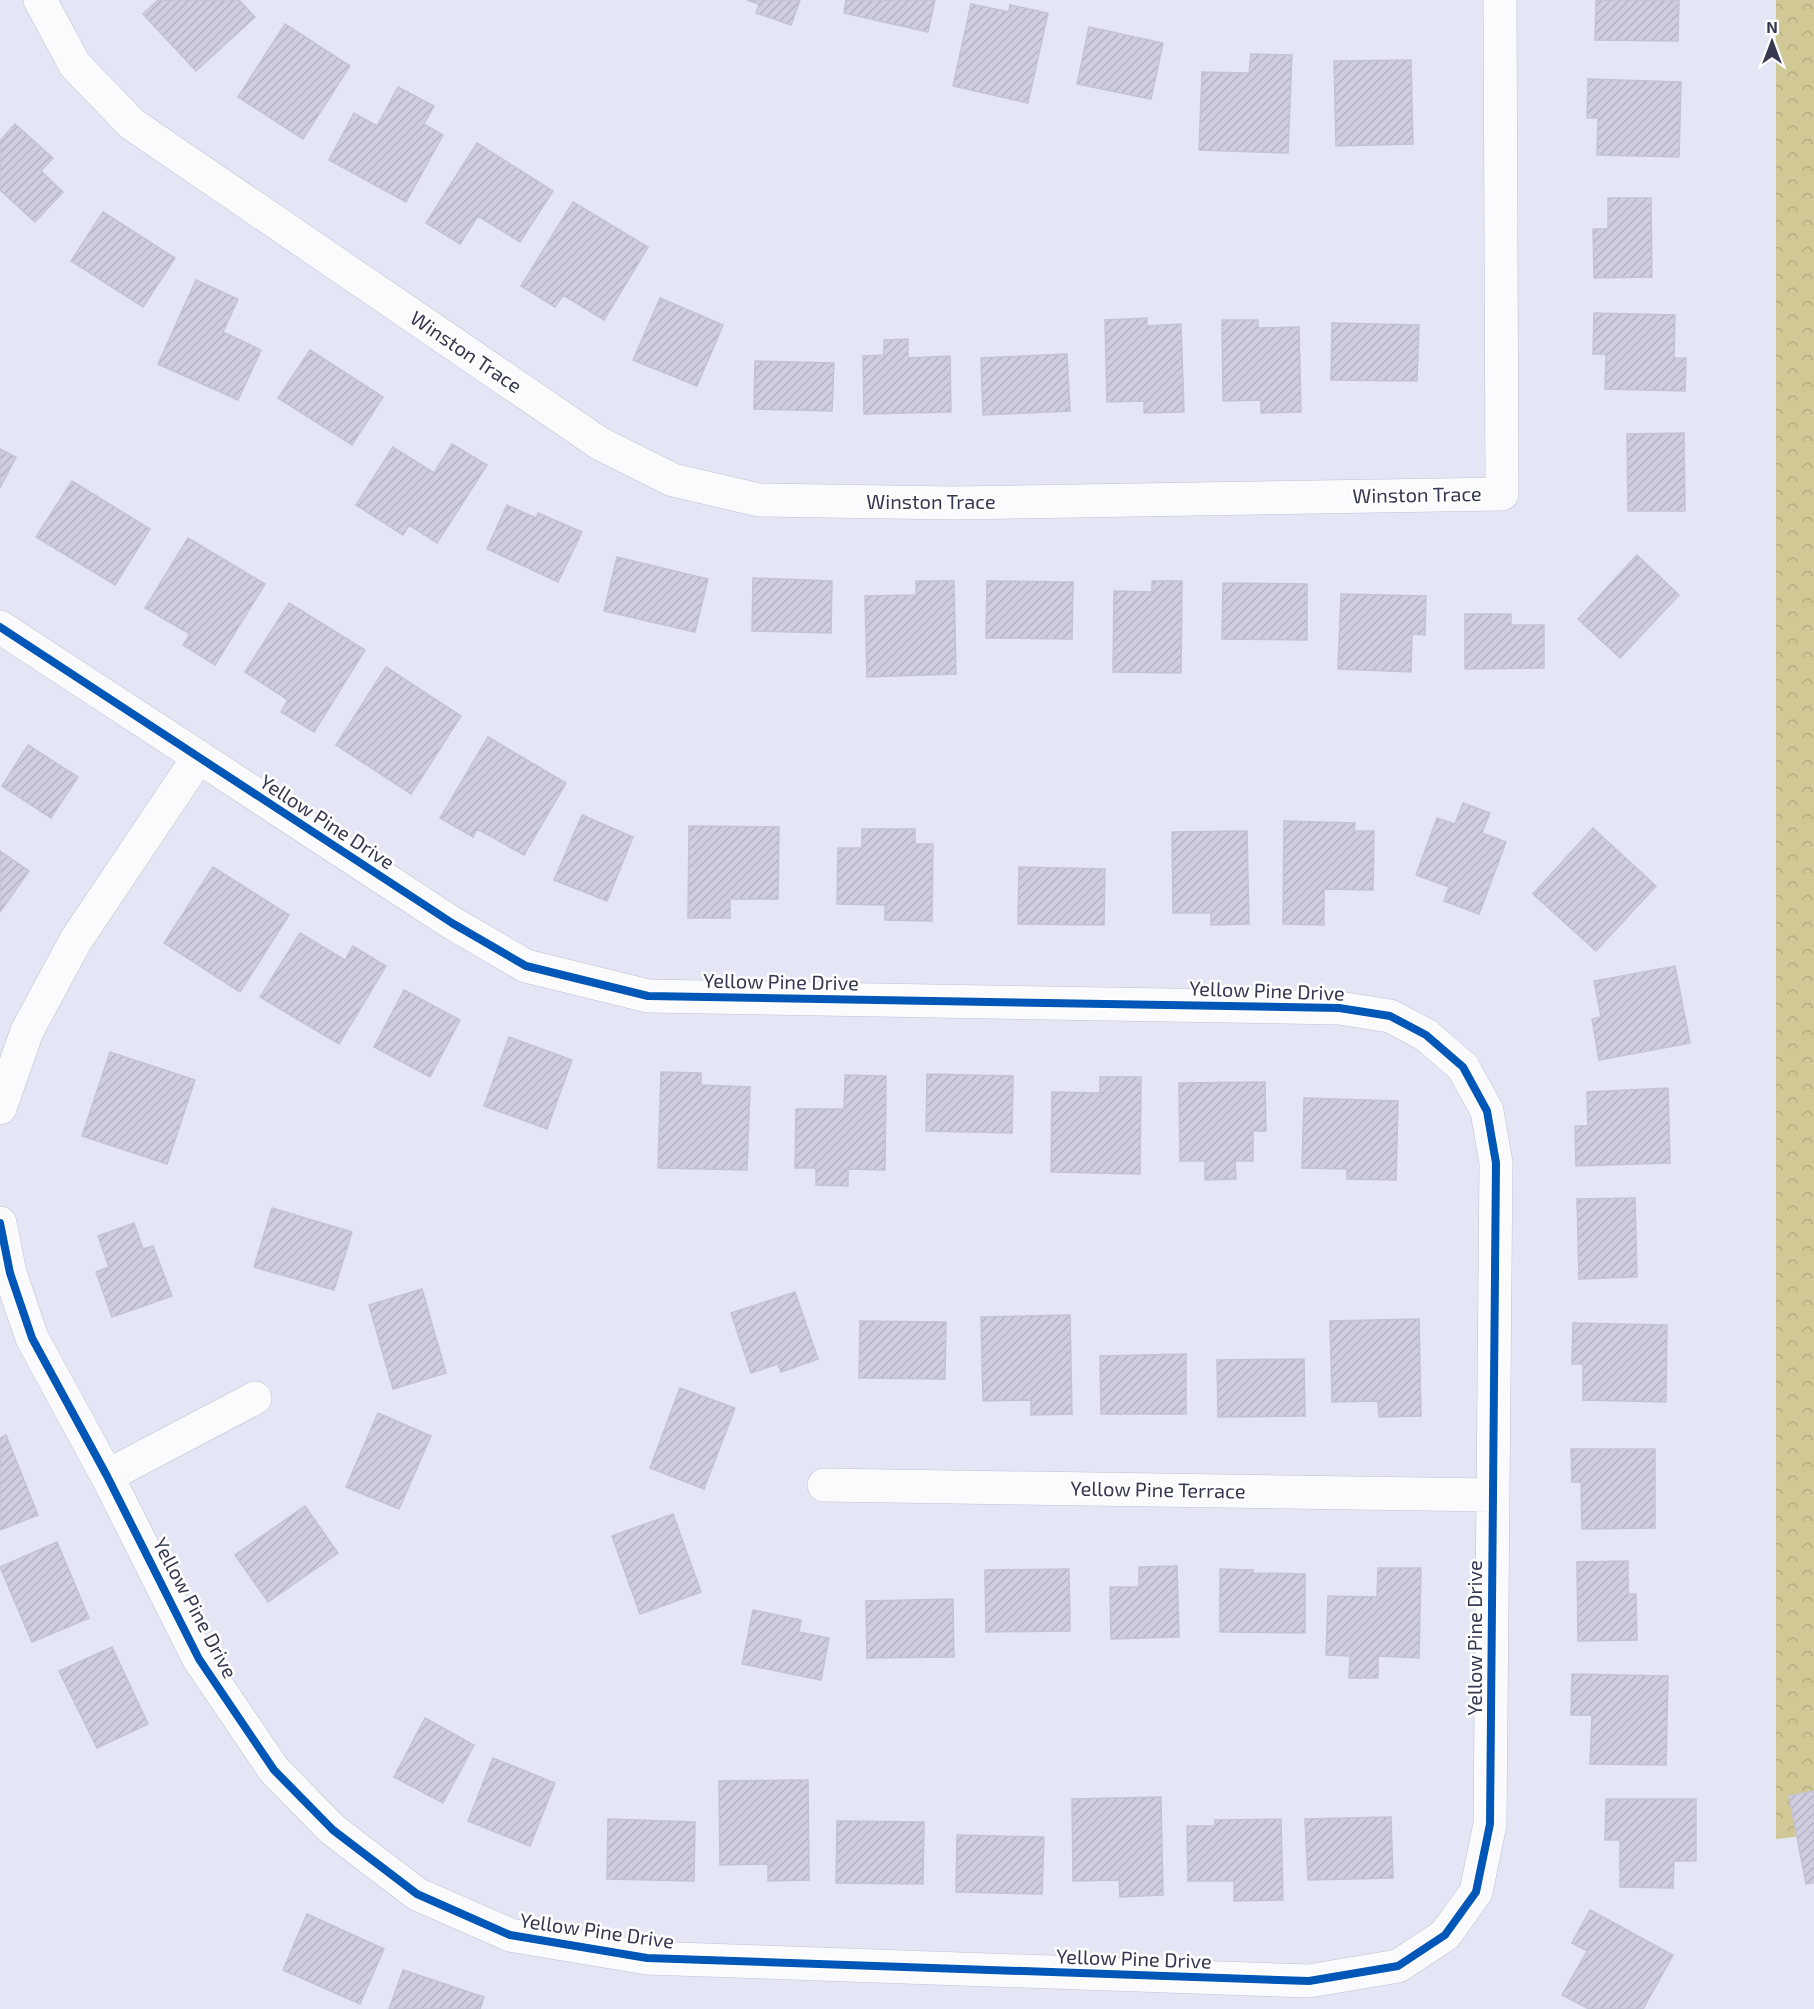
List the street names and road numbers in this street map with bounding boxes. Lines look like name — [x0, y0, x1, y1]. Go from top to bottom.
street label: Winston Trace — [406, 305, 527, 397]
street label: Winston Trace — [1352, 481, 1482, 507]
street label: Winston Trace — [866, 489, 996, 513]
street label: Yellow Pine Drive — [256, 769, 399, 874]
street label: Yellow Pine Drive — [703, 968, 859, 994]
street label: Yellow Pine Drive — [1189, 975, 1345, 1005]
street label: Yellow Pine Terrace — [1070, 1475, 1246, 1503]
street label: Yellow Pine Drive — [149, 1533, 243, 1682]
street label: Yellow Pine Drive — [1462, 1560, 1486, 1716]
street label: Yellow Pine Drive — [518, 1907, 676, 1953]
street label: Yellow Pine Drive — [1056, 1943, 1212, 1973]

